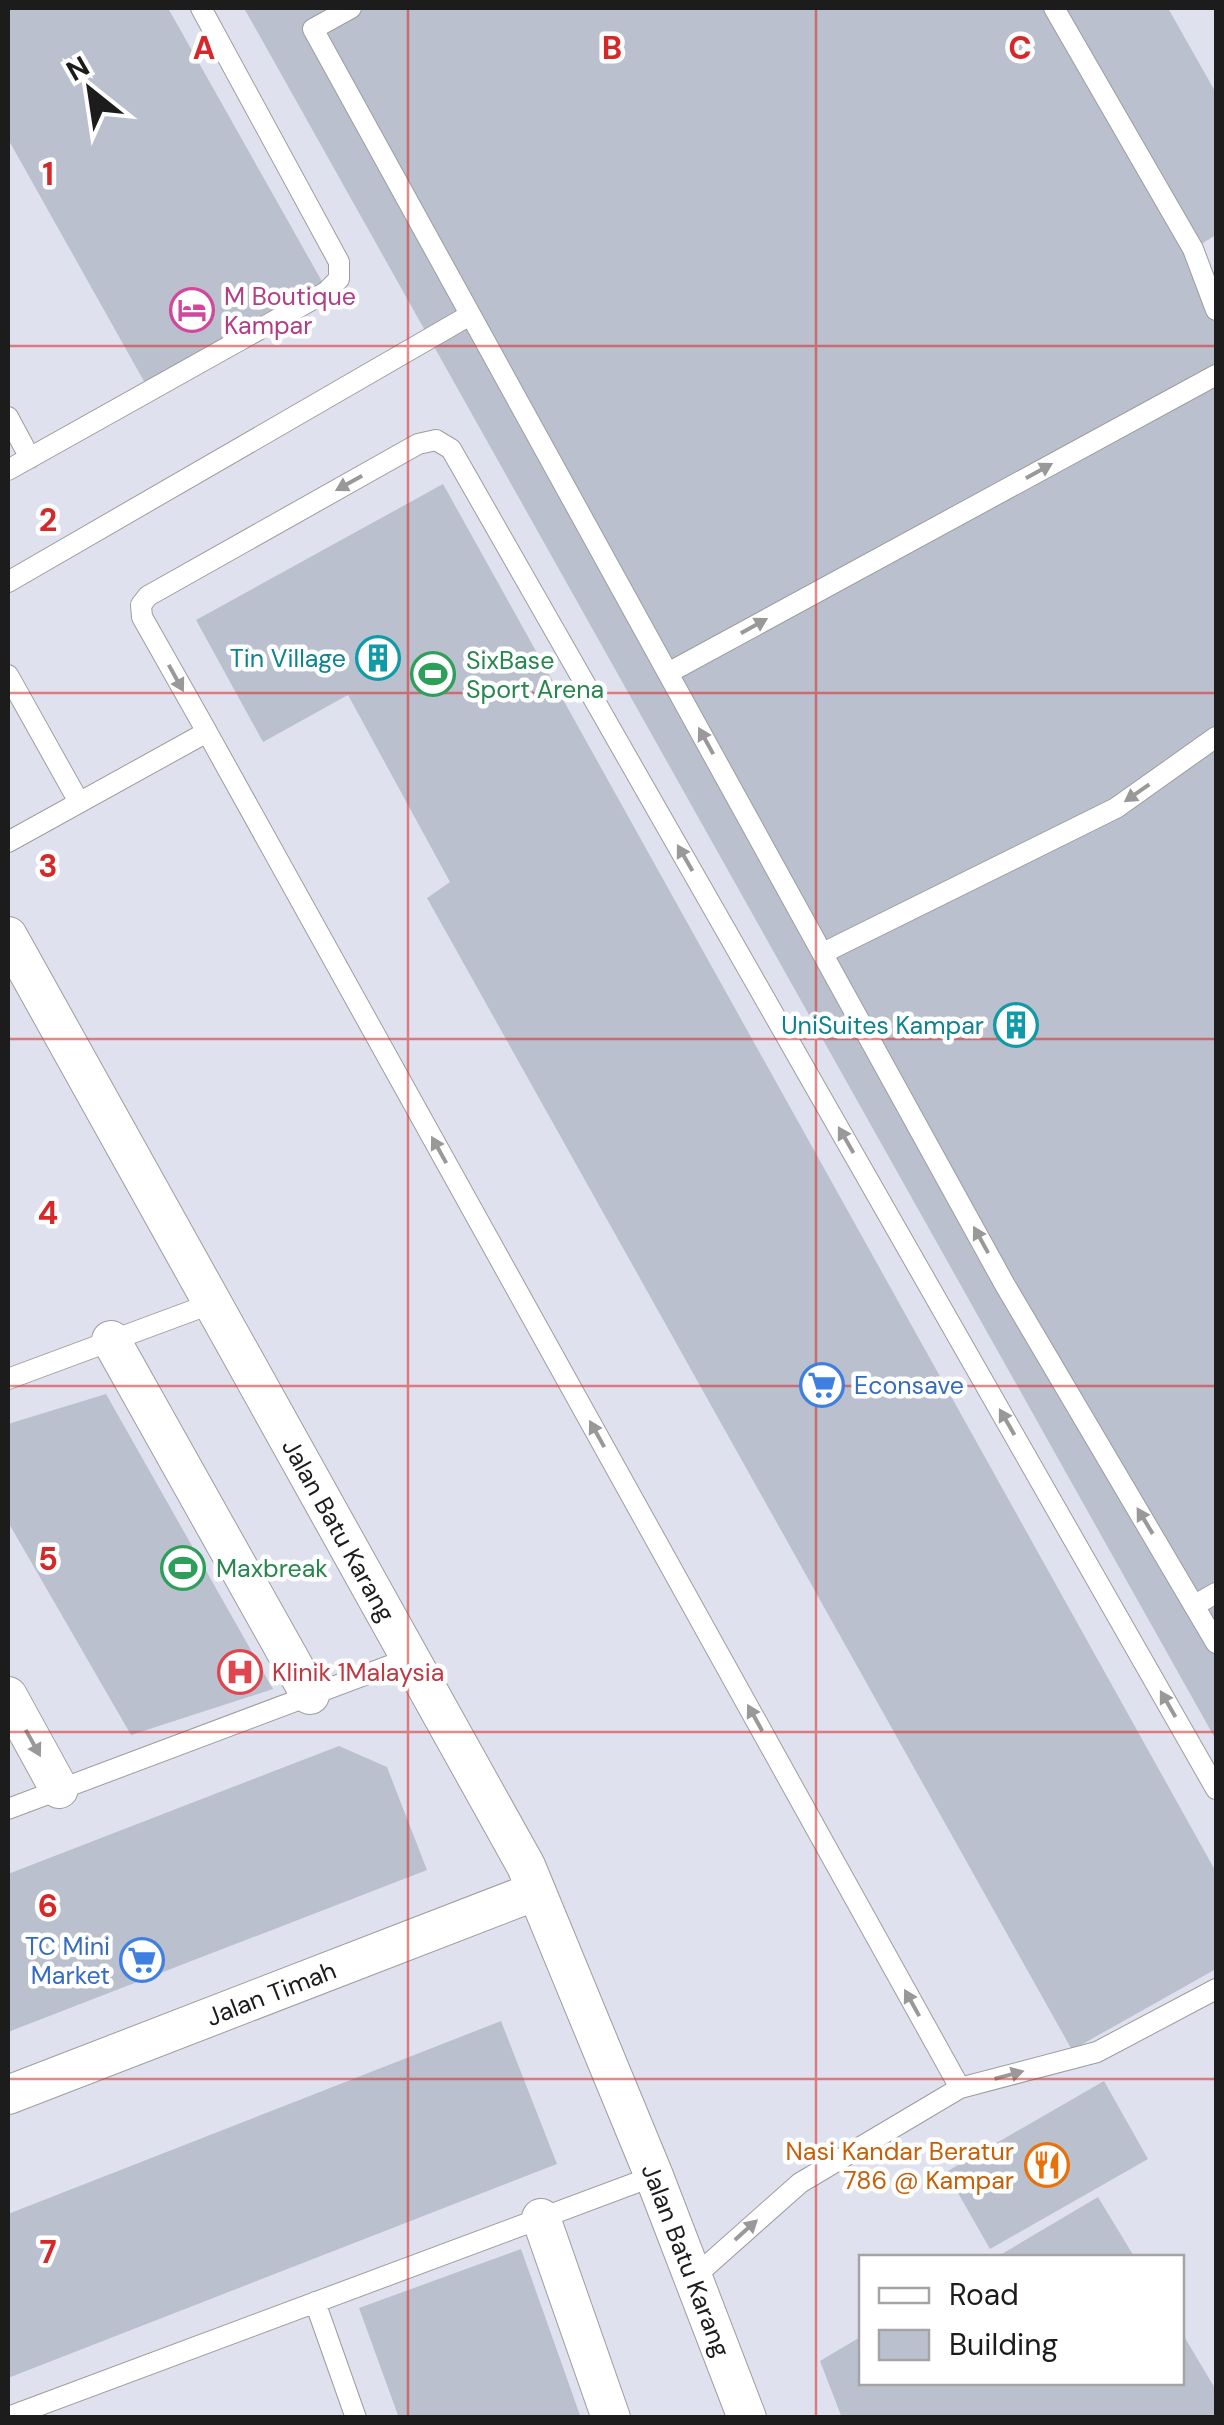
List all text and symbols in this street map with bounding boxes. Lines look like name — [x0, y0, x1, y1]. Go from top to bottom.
text: A — [193, 27, 215, 69]
text: B — [602, 27, 622, 69]
text: C — [1008, 27, 1032, 69]
north arrow — [40, 40, 140, 140]
text: N — [60, 48, 96, 90]
text: 1 — [42, 153, 54, 195]
place label: M Boutique Kampar — [224, 280, 356, 342]
hotel icon: M Boutique Kampar — [169, 287, 215, 333]
one-way arrow — [1025, 463, 1054, 480]
one-way arrow — [335, 473, 363, 491]
text: 2 — [39, 499, 57, 541]
one-way arrow — [740, 618, 768, 636]
building icon: Tin Village — [355, 635, 401, 681]
place label: Tin Village — [230, 642, 346, 675]
place label: SixBase Sport Arena — [466, 644, 604, 706]
sports icon: SixBase Sport Arena — [410, 651, 456, 697]
one-way arrow — [168, 664, 185, 693]
one-way arrow — [698, 727, 716, 755]
one-way arrow — [1124, 783, 1150, 802]
one-way arrow — [676, 844, 694, 872]
text: 3 — [38, 845, 58, 887]
building icon: UniSuites Kampar — [993, 1002, 1039, 1048]
place label: UniSuites Kampar — [781, 1009, 984, 1042]
one-way arrow — [837, 1126, 855, 1154]
one-way arrow — [430, 1136, 447, 1165]
text: 4 — [38, 1192, 58, 1234]
one-way arrow — [973, 1226, 990, 1255]
supermarket icon: Econsave — [799, 1362, 845, 1408]
place label: Econsave — [854, 1369, 964, 1402]
one-way arrow — [999, 1408, 1016, 1436]
one-way arrow — [588, 1420, 605, 1449]
street label: Jalan Batu Karang — [275, 1433, 403, 1627]
one-way arrow — [1137, 1507, 1154, 1535]
text: 5 — [38, 1538, 58, 1580]
sports icon: Maxbreak — [160, 1545, 206, 1591]
place label: Maxbreak — [216, 1552, 328, 1585]
hospital icon: Klinik 1Malaysia — [217, 1649, 263, 1695]
place label: Klinik 1Malaysia — [272, 1656, 444, 1689]
one-way arrow — [1160, 1690, 1177, 1719]
one-way arrow — [746, 1704, 763, 1733]
one-way arrow — [25, 1728, 42, 1757]
text: 6 — [38, 1885, 58, 1927]
place label: TC Mini Market — [25, 1930, 110, 1992]
supermarket icon: TC Mini Market — [119, 1937, 165, 1983]
street label: Jalan Timah — [201, 1953, 341, 2033]
one-way arrow — [904, 1988, 921, 2017]
one-way arrow — [994, 2066, 1025, 2082]
place label: Nasi Kandar Beratur 786 @ Kampar — [786, 2135, 1014, 2197]
restaurant icon: Nasi Kandar Beratur 786 @ Kampar — [1024, 2142, 1070, 2188]
street label: Jalan Batu Karang — [634, 2159, 738, 2361]
one-way arrow — [734, 2219, 758, 2242]
text: 7 — [39, 2231, 57, 2273]
legend — [859, 2255, 1184, 2385]
text: Road — [949, 2275, 1019, 2314]
text: Building — [949, 2325, 1058, 2364]

